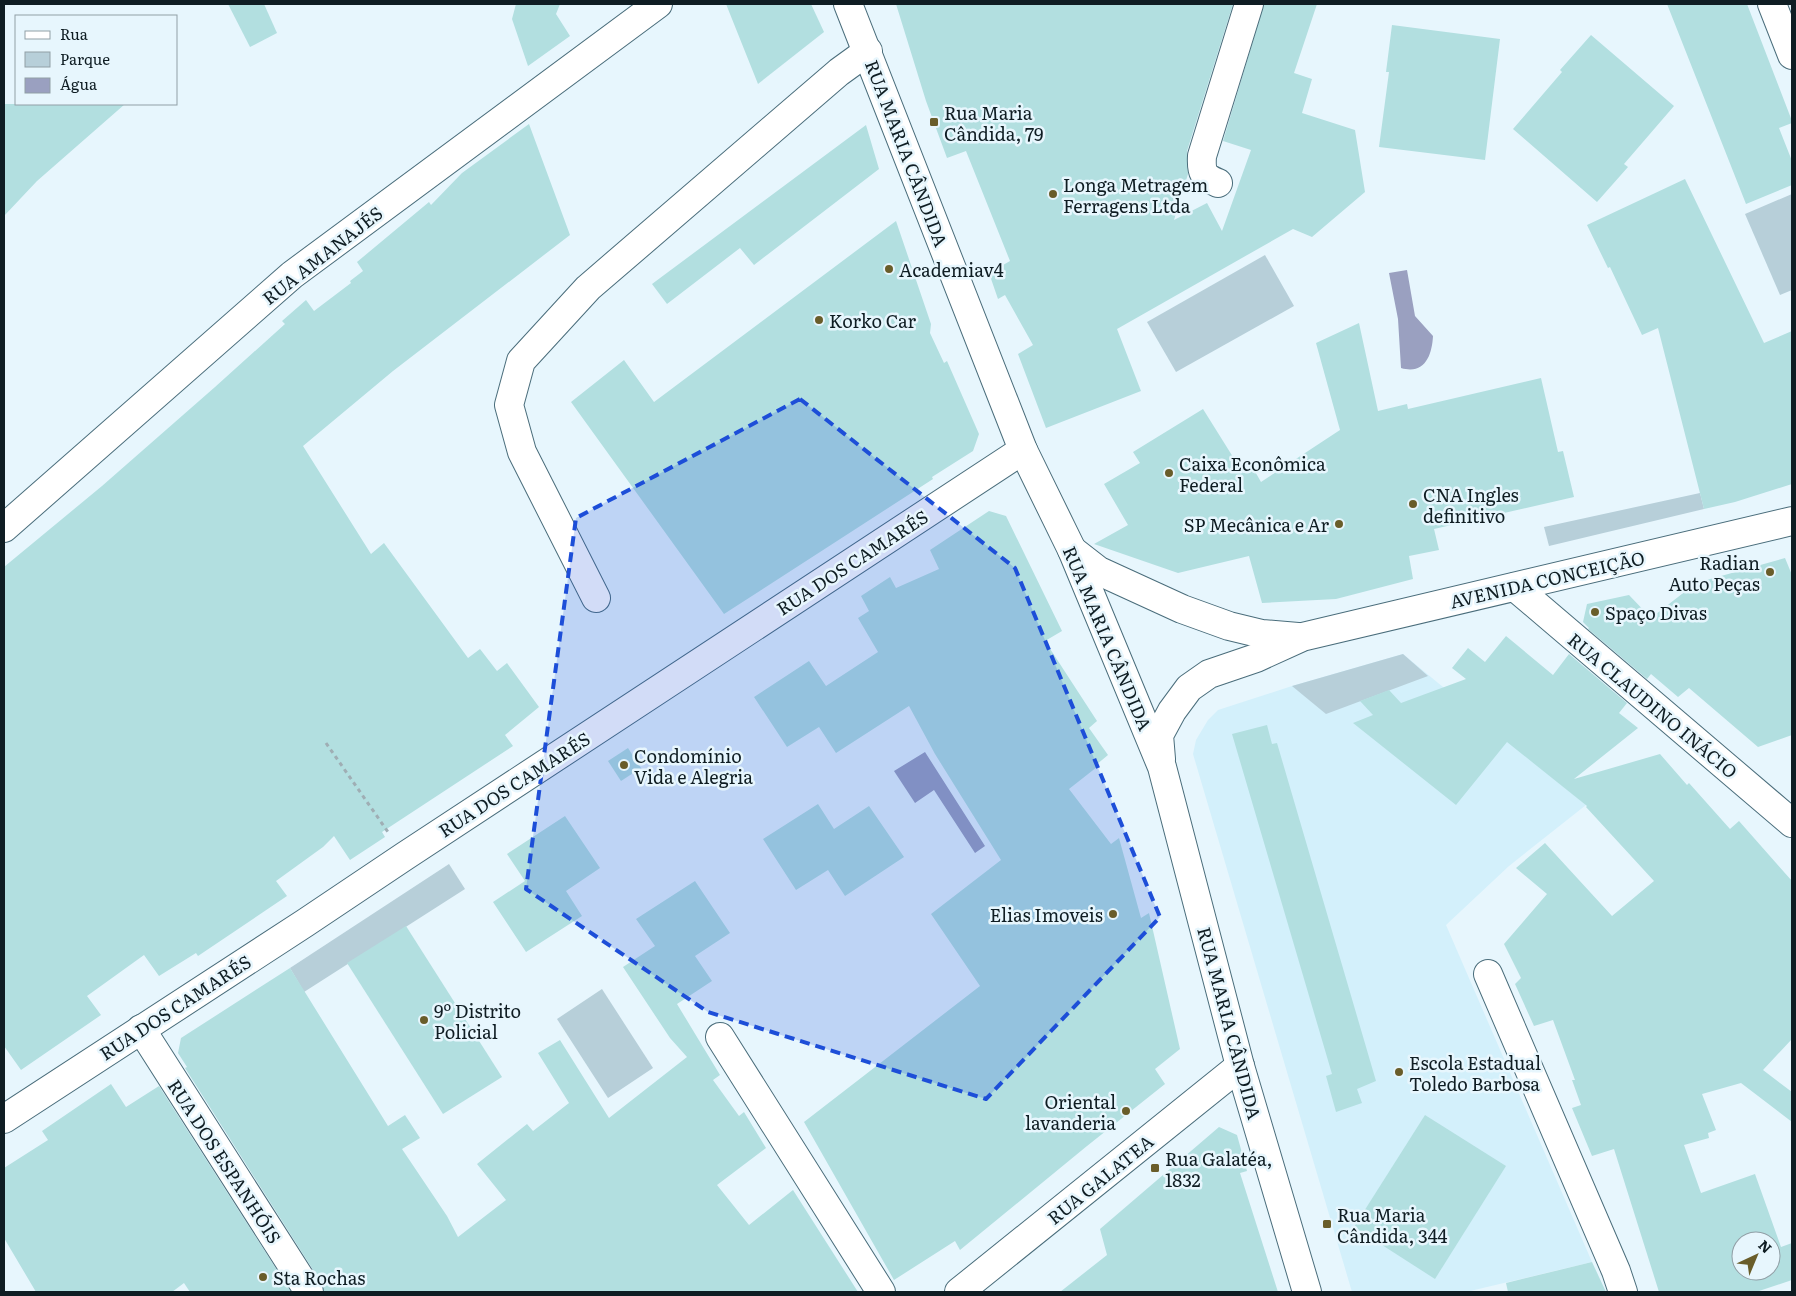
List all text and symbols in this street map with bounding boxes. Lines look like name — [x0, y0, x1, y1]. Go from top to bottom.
legend — [15, 15, 178, 105]
text: Rua — [60, 22, 89, 45]
text: Parque — [60, 47, 110, 70]
street label: RUA MARIA CÂNDIDA — [859, 56, 955, 250]
text: Água — [60, 72, 98, 95]
place label: Rua Maria Cândida, 79 — [944, 99, 1044, 147]
marker: Rua Maria Cândida, 79 — [928, 116, 940, 128]
place label: Longa Metragem Ferragens Ltda — [1063, 171, 1208, 219]
marker: Longa Metragem Ferragens Ltda — [1047, 188, 1059, 200]
street label: RUA AMANAJÉS — [256, 199, 388, 311]
place label: Academiav4 — [899, 256, 1004, 283]
marker: Academiav4 — [883, 263, 895, 275]
place label: Korko Car — [829, 307, 917, 334]
marker: Korko Car — [813, 314, 825, 326]
place label: Caixa Econômica Federal — [1179, 450, 1326, 498]
marker: Caixa Econômica Federal — [1163, 467, 1175, 479]
place label: CNA Ingles definitivo — [1423, 481, 1519, 529]
marker: CNA Ingles definitivo — [1407, 498, 1419, 510]
street label: RUA DOS CAMARÉS — [771, 503, 933, 621]
place label: SP Mecânica e Ar — [1184, 511, 1329, 538]
marker: SP Mecânica e Ar — [1333, 518, 1345, 530]
street label: RUA MARIA CÂNDIDA — [1057, 541, 1159, 735]
street label: AVENIDA CONCEIÇÃO — [1447, 543, 1647, 615]
place label: Radian Auto Peças — [1668, 549, 1760, 597]
marker: Radian Auto Peças — [1764, 566, 1776, 578]
place label: Spaço Divas — [1605, 599, 1707, 626]
marker: Spaço Divas — [1589, 606, 1601, 618]
street label: RUA CLAUDINO INÁCIO — [1562, 626, 1744, 784]
street label: RUA DOS CAMARÉS — [433, 725, 595, 843]
place label: Condomínio Vida e Alegria — [634, 742, 753, 790]
marker: Condomínio Vida e Alegria — [618, 759, 630, 771]
place label: Elias Imoveis — [990, 901, 1103, 928]
marker: Elias Imoveis — [1107, 908, 1119, 920]
street label: RUA MARIA CÂNDIDA — [1191, 924, 1269, 1122]
street label: RUA DOS CAMARÉS — [94, 948, 256, 1066]
place label: 9º Distrito Policial — [434, 997, 521, 1045]
marker: 9º Distrito Policial — [418, 1014, 430, 1026]
place label: Escola Estadual Toledo Barbosa — [1409, 1049, 1541, 1097]
marker: Escola Estadual Toledo Barbosa — [1393, 1066, 1405, 1078]
street label: RUA DOS ESPANHÓIS — [162, 1074, 288, 1248]
place label: Oriental lavanderia — [1025, 1088, 1116, 1136]
marker: Oriental lavanderia — [1120, 1105, 1132, 1117]
street label: RUA GALATEA — [1041, 1128, 1159, 1230]
place label: Rua Galatéa, 1832 — [1165, 1145, 1273, 1193]
marker: Rua Galatéa, 1832 — [1149, 1162, 1161, 1174]
place label: Rua Maria Cândida, 344 — [1337, 1201, 1448, 1249]
marker: Rua Maria Cândida, 344 — [1321, 1218, 1333, 1230]
north arrow — [1731, 1231, 1781, 1281]
text: N — [1755, 1235, 1777, 1257]
place label: Sta Rochas — [273, 1264, 365, 1291]
marker: Sta Rochas — [257, 1271, 269, 1283]

